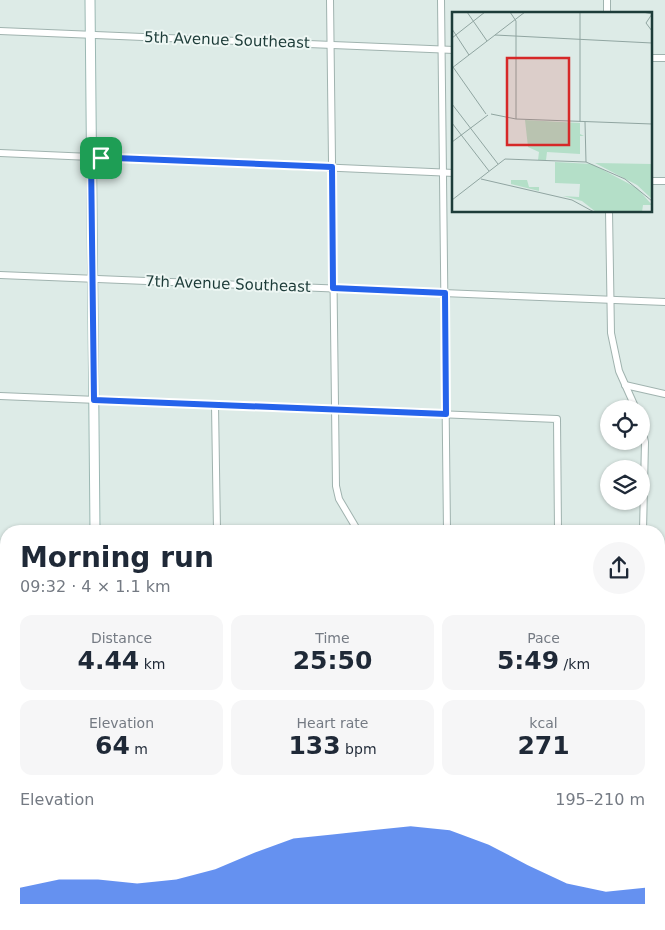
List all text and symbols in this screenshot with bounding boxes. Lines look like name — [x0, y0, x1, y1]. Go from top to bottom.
inset map — [452, 12, 652, 212]
street label: 5th Avenue Southeast — [144, 28, 310, 52]
pin — [80, 137, 122, 179]
icon: arrive — [87, 144, 115, 172]
street label: 7th Avenue Southeast — [145, 272, 311, 296]
map controls — [600, 400, 650, 510]
button: locate — [600, 400, 650, 450]
button: layers — [600, 460, 650, 510]
text: Morning run — [20, 541, 214, 574]
button: share — [593, 542, 645, 594]
text: 09:32 · 4 × 1.1 km — [20, 577, 171, 596]
text: Distance — [91, 630, 152, 646]
text: Time — [315, 630, 350, 646]
text: Pace — [527, 630, 560, 646]
text: 4.44 — [78, 646, 139, 675]
text: 25:50 — [293, 646, 372, 675]
text: 5:49 — [497, 646, 559, 675]
text: km — [139, 656, 165, 672]
text: /km — [559, 656, 590, 672]
text: Elevation — [89, 715, 154, 731]
text: Heart rate — [297, 715, 368, 731]
text: kcal — [529, 715, 558, 731]
text: 64 — [95, 731, 130, 760]
text: 133 — [288, 731, 341, 760]
text: 271 — [517, 731, 570, 760]
text: m — [130, 741, 148, 757]
text: bpm — [341, 741, 377, 757]
text: Elevation — [20, 790, 94, 809]
text: 195–210 m — [555, 790, 645, 809]

